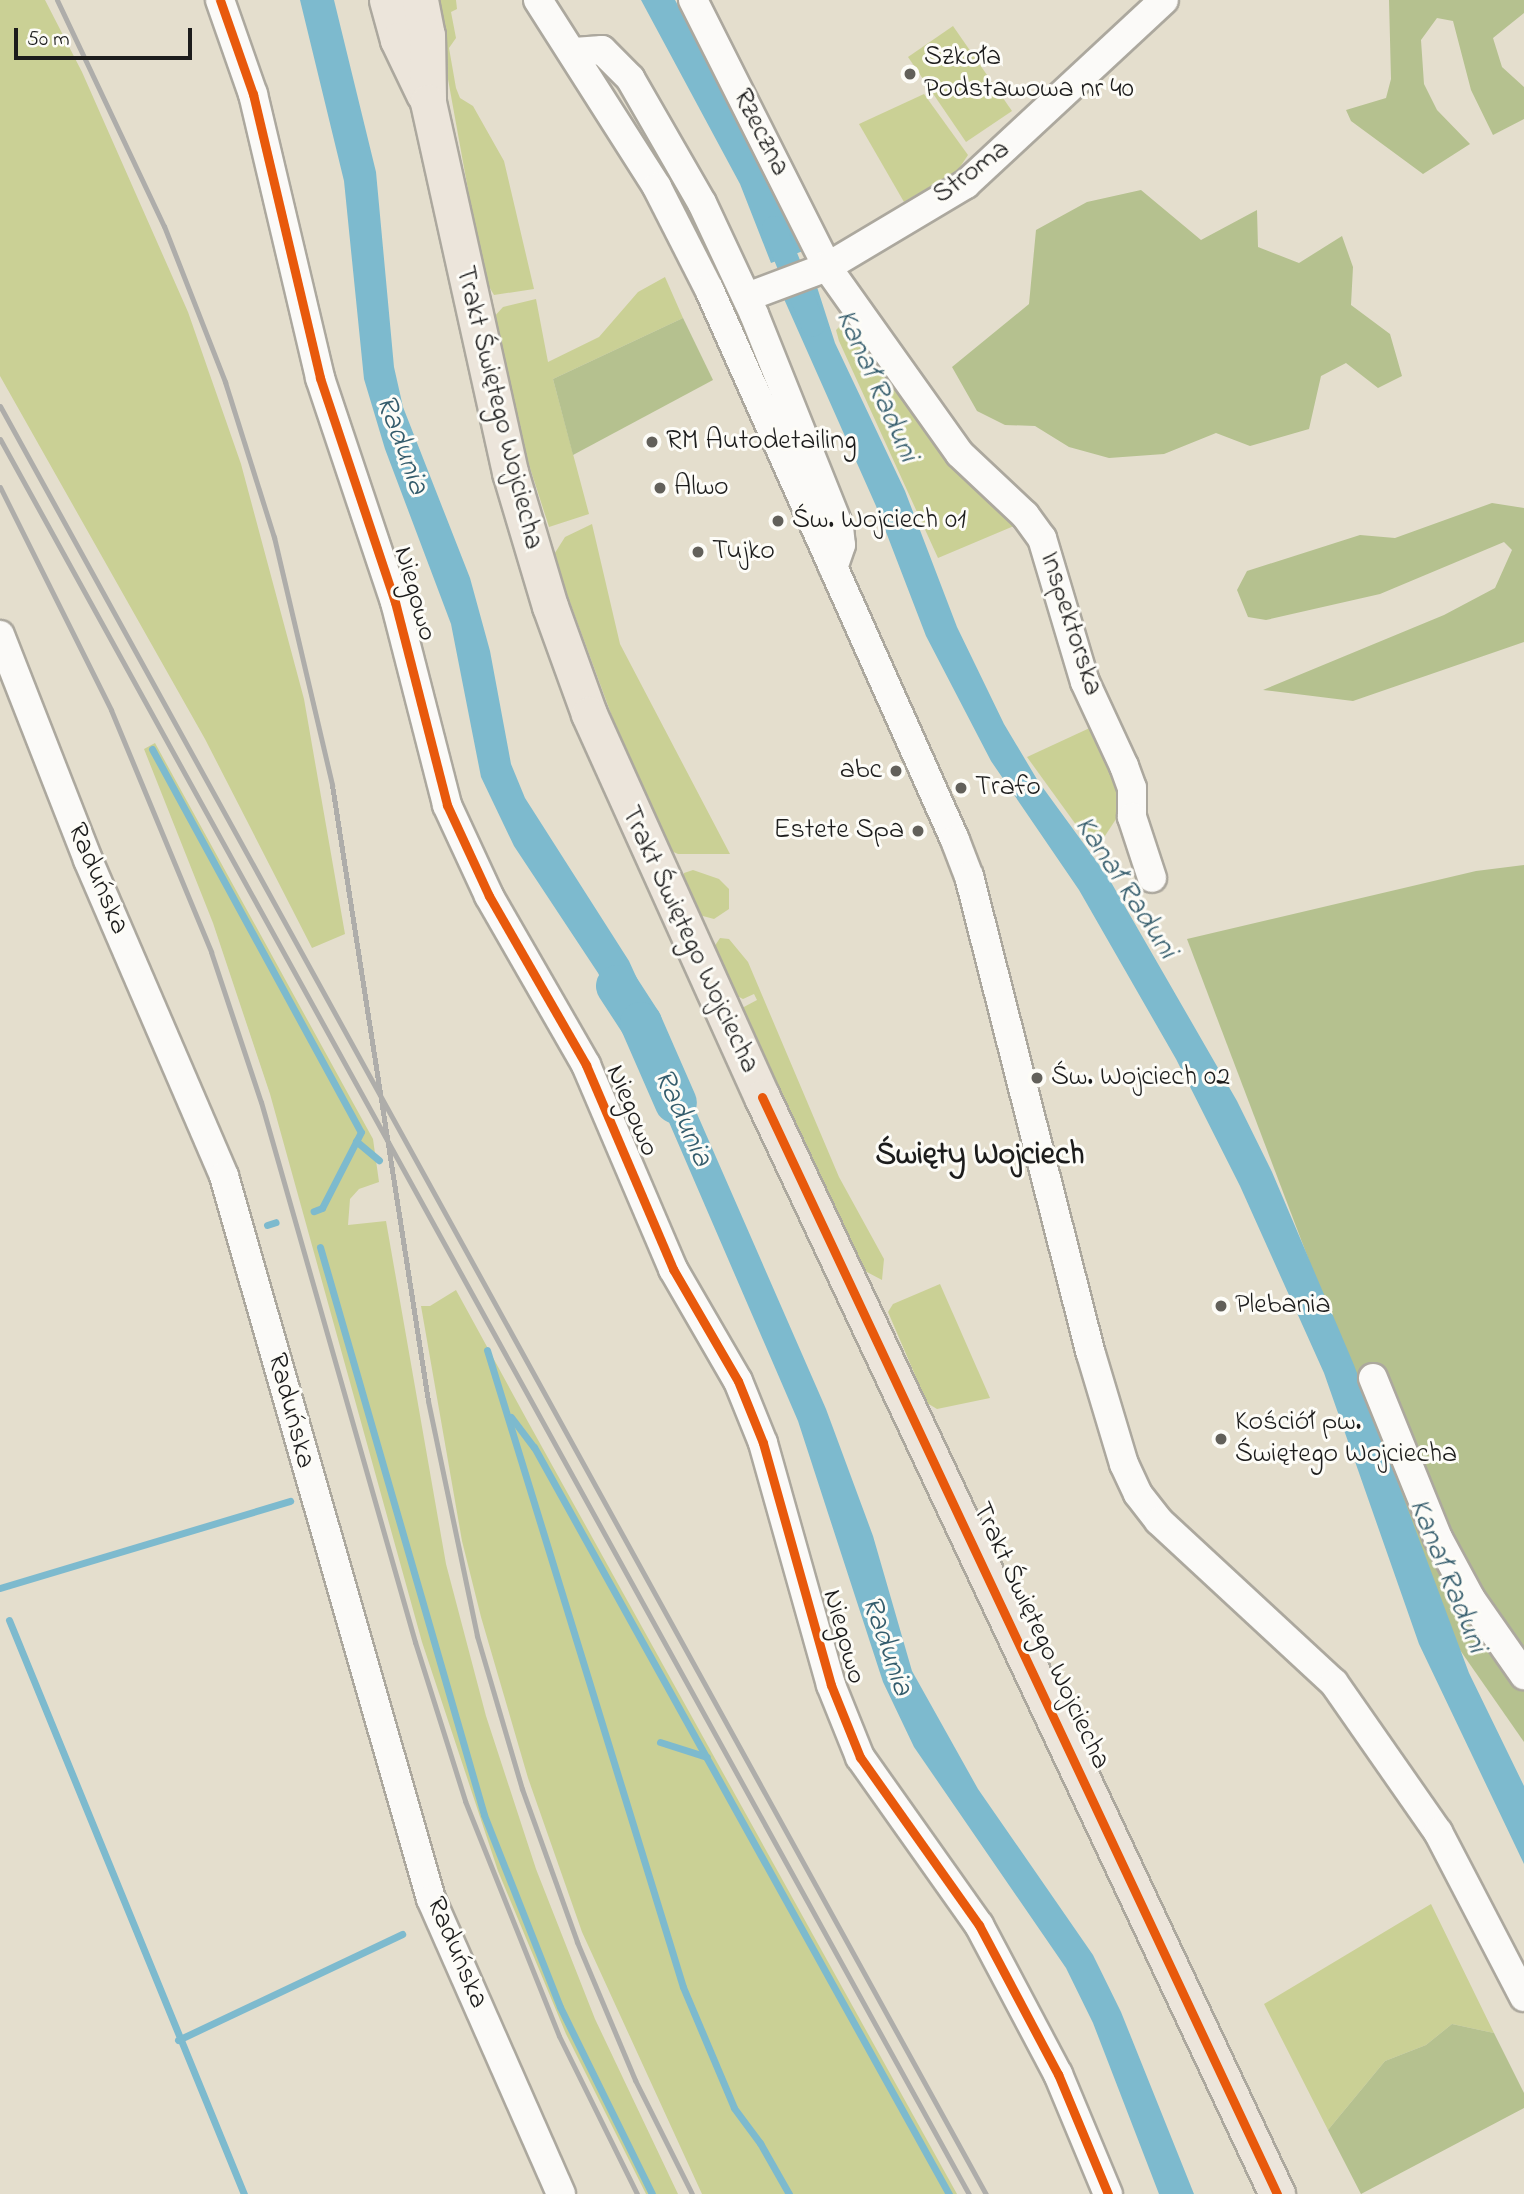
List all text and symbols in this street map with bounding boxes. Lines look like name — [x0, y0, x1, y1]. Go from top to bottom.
scale bar — [18, 14, 196, 58]
text: 50 m — [27, 25, 70, 55]
place label: Szkoła Podstawowa nr 40 — [924, 41, 1134, 107]
marker: Szkoła Podstawowa nr 40 — [902, 66, 918, 82]
street label: Rzeczna — [724, 84, 796, 182]
street label: Stroma — [927, 133, 1017, 213]
street label: Trakt Świętego Wojciecha — [447, 263, 549, 553]
water label: Kanał Raduni — [826, 304, 926, 468]
water label: Radunia — [366, 390, 436, 500]
place label: RM Autodetailing — [666, 425, 857, 459]
marker: RM Autodetailing — [644, 434, 660, 450]
place label: Alwo — [674, 471, 729, 505]
marker: Alwo — [652, 480, 668, 496]
place label: Św. Wojciech 01 — [792, 504, 966, 538]
marker: Św. Wojciech 01 — [770, 513, 786, 529]
place label: Tujko — [712, 535, 775, 569]
street label: Niegowo — [385, 543, 443, 645]
marker: Tujko — [690, 544, 706, 560]
street label: Inspektorska — [1031, 548, 1109, 700]
place label: abc — [840, 754, 882, 788]
marker: abc — [888, 763, 904, 779]
place label: Trafo — [975, 771, 1041, 805]
marker: Trafo — [953, 780, 969, 796]
street label: Trakt Świętego Wojciecha — [612, 801, 766, 1079]
water label: Kanał Raduni — [1066, 810, 1184, 966]
place label: Estete Spa — [774, 814, 904, 848]
street label: Raduńska — [59, 818, 135, 940]
marker: Estete Spa — [910, 823, 926, 839]
street label: Niegowo — [597, 1060, 665, 1162]
place label: Św. Wojciech 02 — [1051, 1061, 1230, 1095]
water label: Radunia — [645, 1064, 719, 1172]
marker: Św. Wojciech 02 — [1029, 1070, 1045, 1086]
district label: Święty Wojciech — [875, 1137, 1085, 1175]
place label: Plebania — [1235, 1289, 1331, 1323]
marker: Plebania — [1213, 1298, 1229, 1314]
street label: Raduńska — [259, 1350, 321, 1472]
place label: Kościół pw. Świętego Wojciecha — [1235, 1406, 1457, 1472]
marker: Kościół pw. Świętego Wojciecha — [1213, 1431, 1229, 1447]
water label: Kanał Raduni — [1400, 1494, 1494, 1658]
street label: Trakt Świętego Wojciecha — [963, 1497, 1117, 1775]
street label: Niegowo — [814, 1586, 872, 1688]
water label: Radunia — [852, 1591, 920, 1701]
street label: Raduńska — [418, 1892, 494, 2014]

